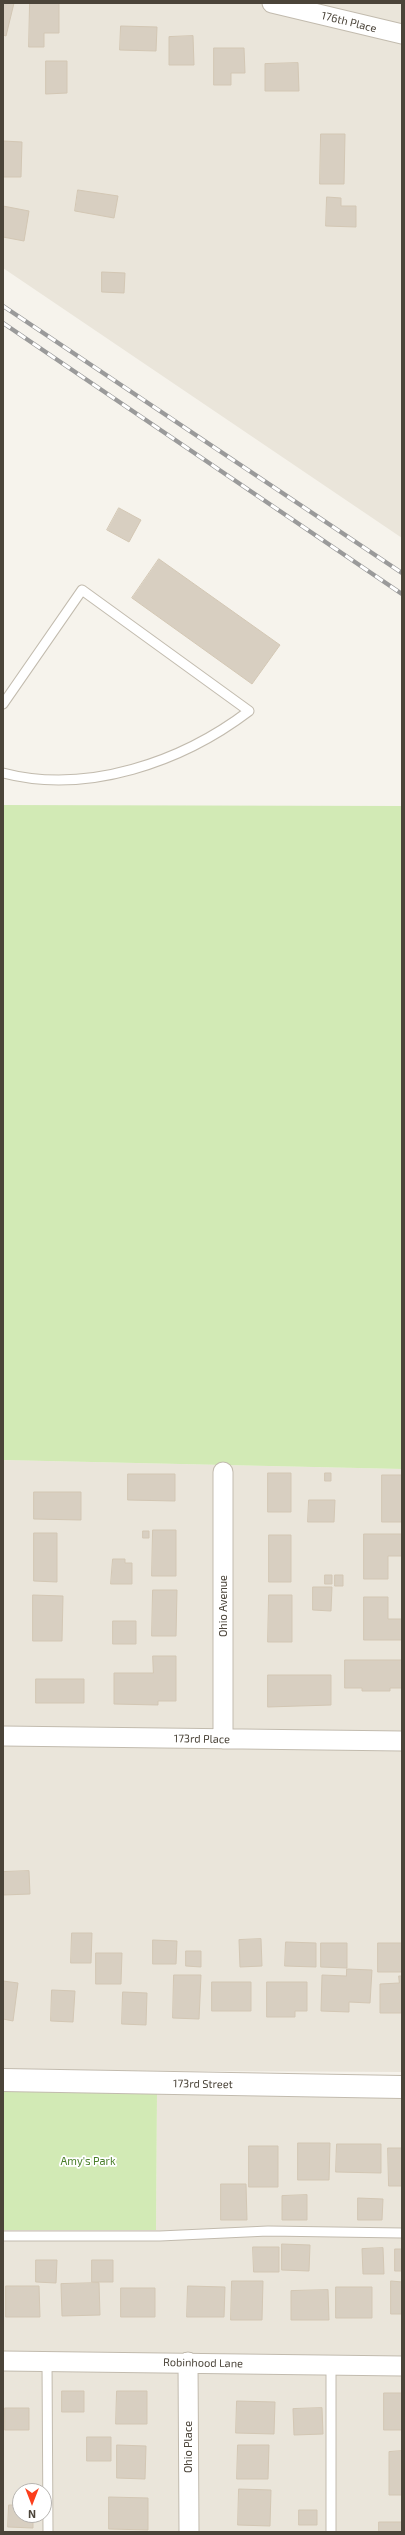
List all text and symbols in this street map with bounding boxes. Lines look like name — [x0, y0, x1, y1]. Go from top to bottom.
street label: 176th Place — [320, 9, 378, 35]
street label: Ohio Avenue — [216, 1575, 230, 1637]
street label: 173rd Place — [174, 1732, 230, 1746]
street label: 173rd Street — [173, 2077, 233, 2091]
park label: Amy's Park — [60, 2154, 116, 2168]
street label: Robinhood Lane — [163, 2356, 243, 2370]
street label: Ohio Place — [181, 2421, 195, 2473]
north arrow — [12, 2483, 52, 2523]
text: N — [28, 2508, 36, 2521]

